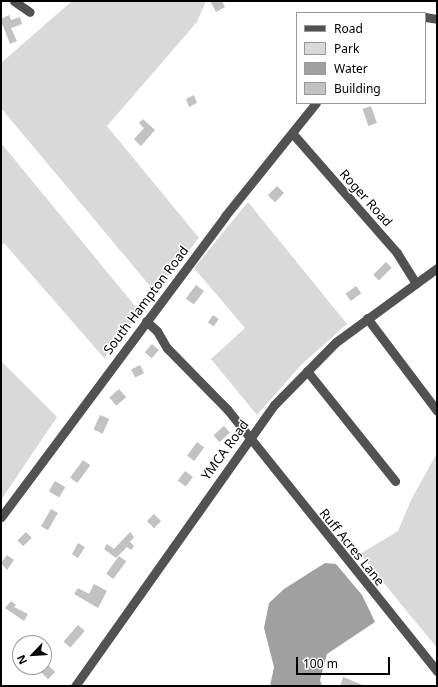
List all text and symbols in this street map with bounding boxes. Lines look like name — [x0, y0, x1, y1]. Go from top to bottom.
legend — [296, 12, 426, 104]
text: Road — [334, 20, 363, 37]
text: Park — [334, 40, 359, 57]
text: Water — [334, 60, 368, 77]
text: Building — [334, 80, 381, 97]
street label: Roger Road — [336, 166, 396, 230]
street label: South Hampton Road — [100, 243, 192, 357]
street label: YMCA Road — [198, 417, 252, 483]
street label: Ruff Acres Lane — [316, 505, 388, 589]
north arrow — [12, 635, 52, 675]
scale bar — [298, 649, 392, 675]
text: N — [13, 653, 30, 667]
text: 100 m — [303, 655, 338, 672]

